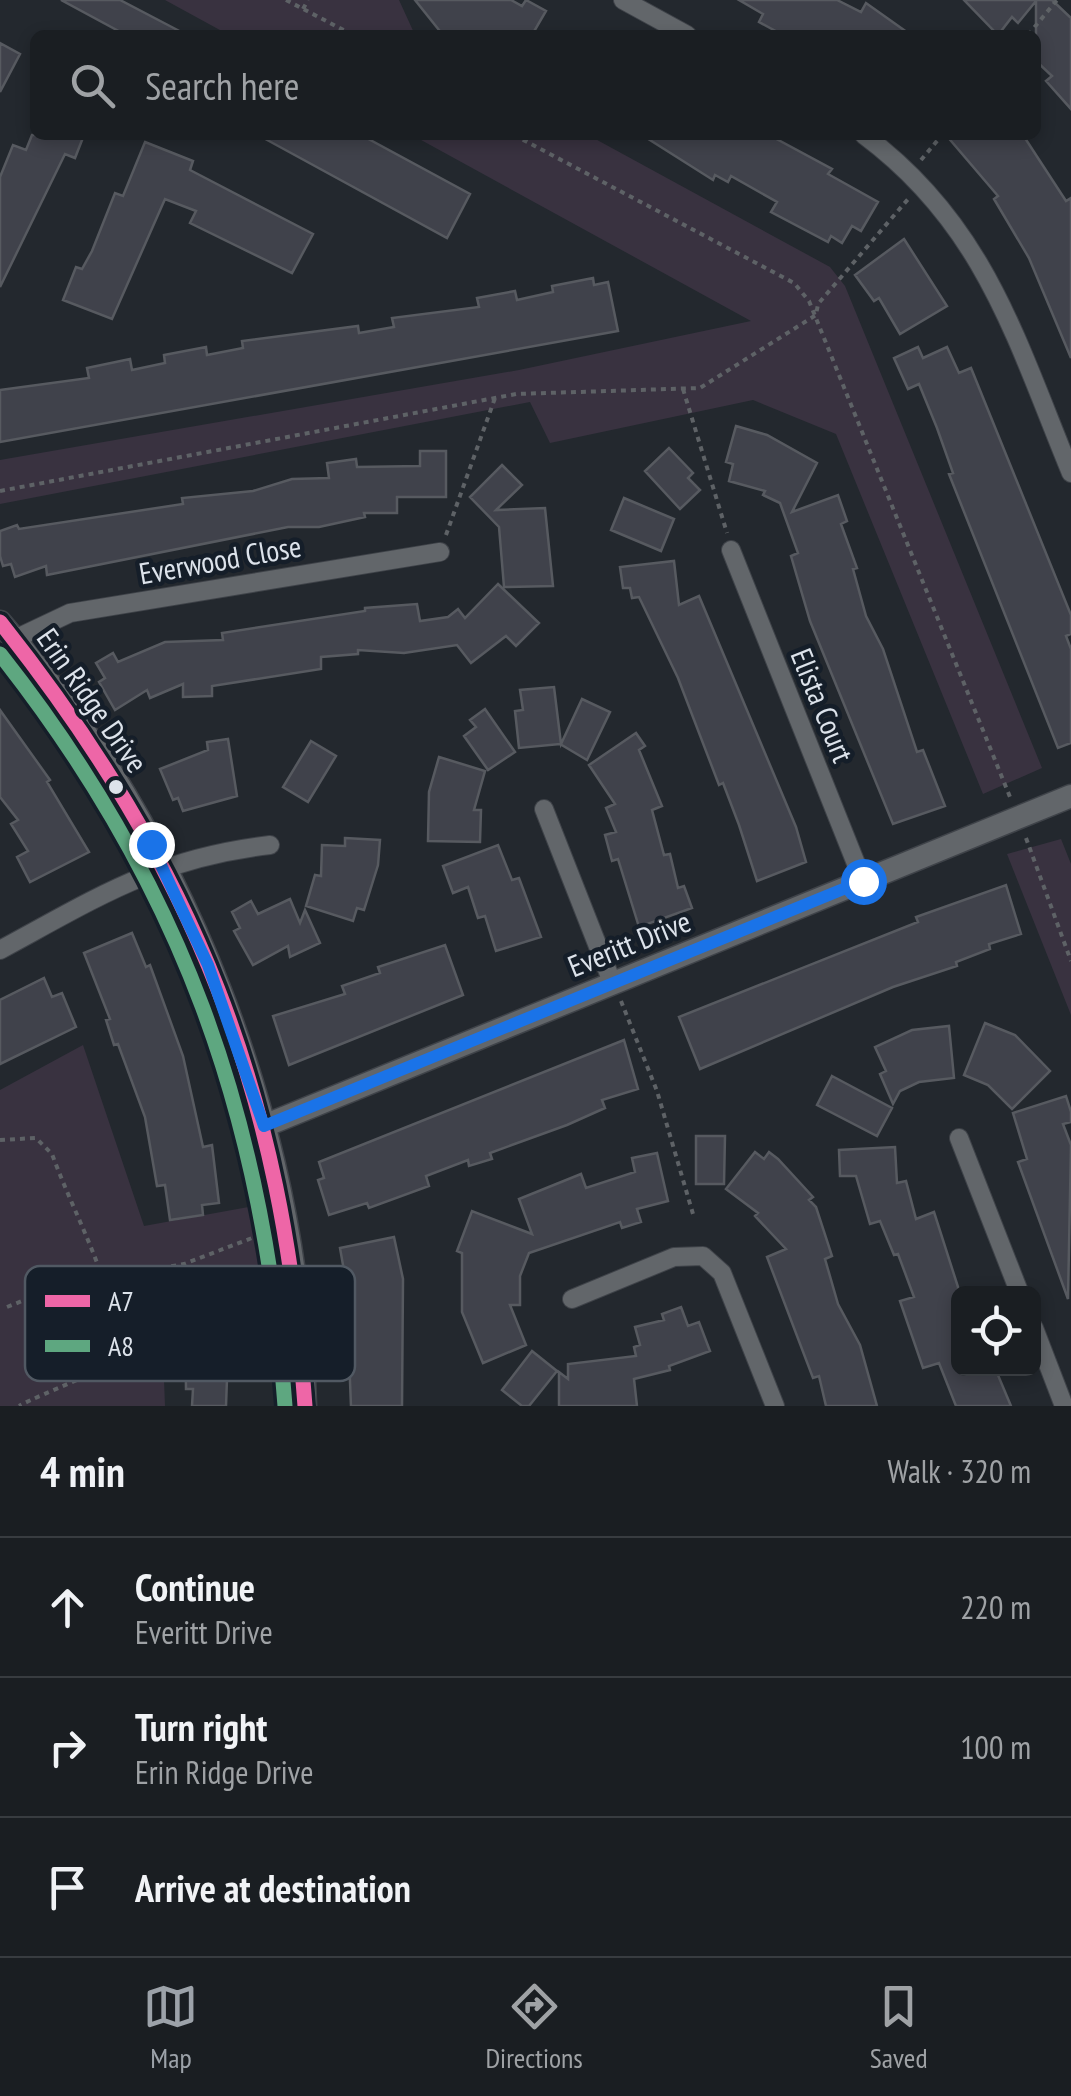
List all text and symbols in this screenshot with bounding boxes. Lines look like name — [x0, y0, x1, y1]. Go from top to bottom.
search box — [30, 30, 1041, 140]
icon: search — [65, 58, 120, 113]
text: Search here — [145, 61, 299, 110]
street label: Everwood Close — [136, 526, 304, 592]
street label: Erin Ridge Drive — [29, 620, 157, 780]
street label: Elista Court — [783, 642, 864, 768]
unlabelled marker — [106, 777, 126, 797]
route end — [129, 822, 175, 868]
route start — [841, 859, 887, 905]
street label: Everitt Drive — [562, 901, 696, 985]
legend — [25, 1266, 355, 1381]
text: A7 — [108, 1282, 134, 1319]
map controls — [951, 1286, 1041, 1376]
button: locate — [951, 1286, 1041, 1376]
text: A8 — [108, 1327, 134, 1364]
text: 4 min — [40, 1444, 125, 1499]
text: Walk · 320 m — [887, 1450, 1031, 1492]
text: Continue — [135, 1562, 255, 1611]
icon: ahead — [40, 1580, 95, 1635]
text: 220 m — [960, 1586, 1031, 1628]
text: Everitt Drive — [135, 1611, 273, 1653]
text: Turn right — [135, 1702, 267, 1751]
icon: right — [40, 1720, 95, 1775]
text: 100 m — [960, 1726, 1031, 1768]
text: Erin Ridge Drive — [135, 1751, 313, 1793]
icon: arrive — [40, 1860, 95, 1915]
text: Arrive at destination — [135, 1863, 411, 1912]
tab: Map — [143, 1979, 198, 2076]
tab: Directions — [485, 1979, 583, 2076]
tab: Saved — [870, 1979, 928, 2076]

